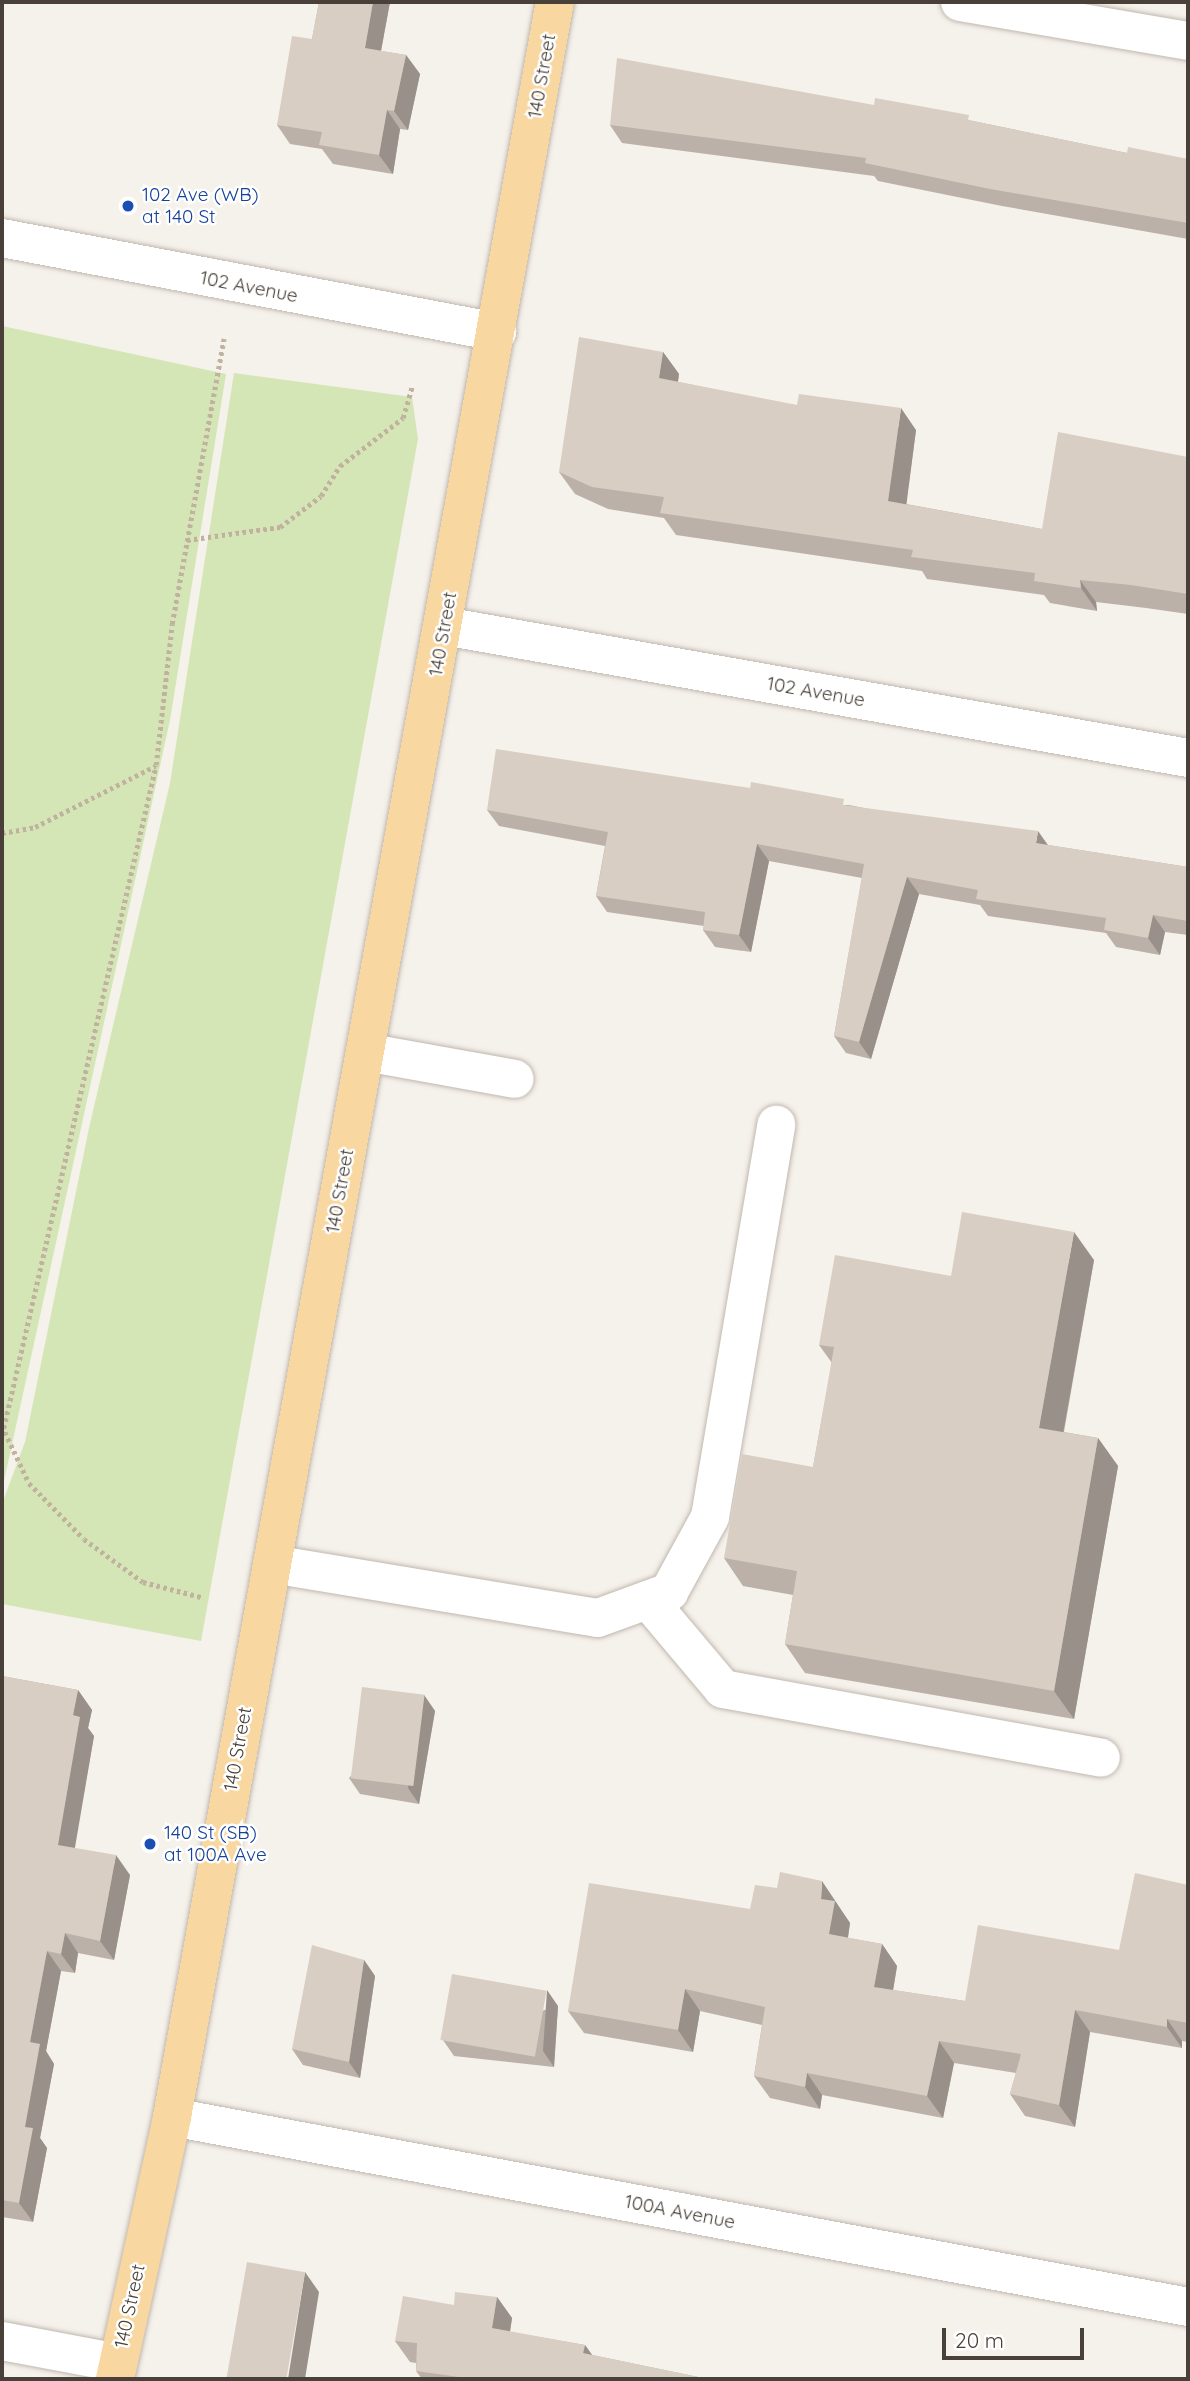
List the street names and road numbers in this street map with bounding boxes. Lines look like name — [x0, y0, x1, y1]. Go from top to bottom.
street label: 140 Street — [523, 32, 561, 120]
street label: 102 Avenue — [198, 266, 300, 308]
street label: 140 Street — [424, 590, 462, 678]
street label: 102 Avenue — [765, 672, 867, 712]
street label: 140 Street — [321, 1147, 359, 1235]
street label: 140 Street — [219, 1705, 257, 1793]
street label: 100A Avenue — [623, 2190, 737, 2234]
street label: 140 Street — [110, 2262, 150, 2350]

